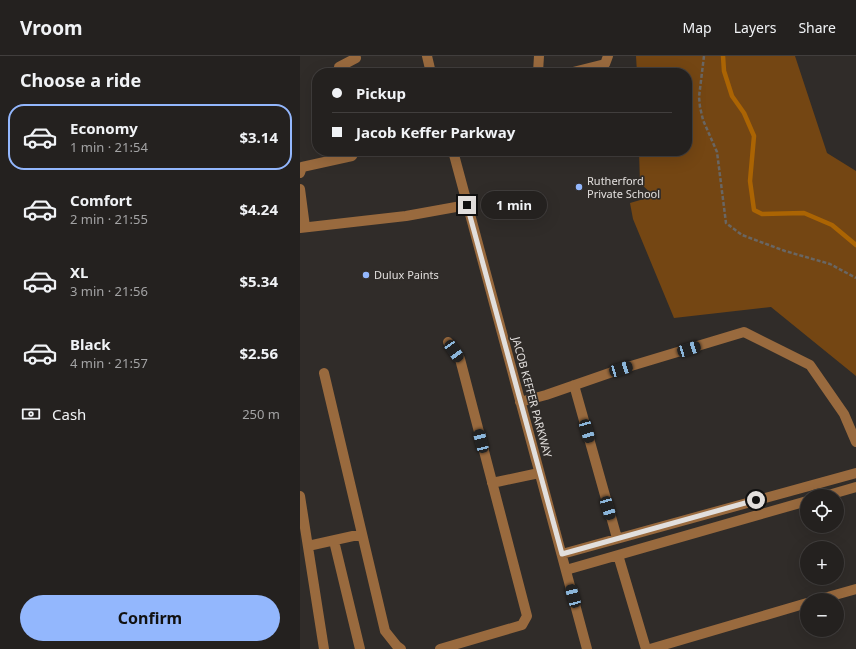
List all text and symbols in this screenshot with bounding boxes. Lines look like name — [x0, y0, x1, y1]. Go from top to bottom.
text: Vroom — [20, 15, 83, 41]
text: Map — [683, 18, 712, 37]
text: Layers — [734, 18, 776, 37]
text: Share — [798, 18, 836, 37]
text: Choose a ride — [20, 68, 141, 92]
text: Pickup — [356, 83, 406, 103]
text: Economy — [70, 118, 138, 138]
icon: car — [22, 119, 58, 155]
text: Jacob Keffer Parkway — [356, 122, 515, 142]
text: $3.14 — [239, 127, 278, 147]
text: 1 min · 21:54 — [70, 138, 148, 156]
place label: Rutherford Private School — [587, 173, 660, 201]
marker: Rutherford Private School — [574, 182, 584, 192]
text: Comfort — [70, 190, 132, 210]
icon: car — [22, 191, 58, 227]
callout: 1 min — [481, 191, 547, 219]
route end — [458, 196, 476, 214]
text: 1 min — [496, 196, 532, 214]
text: $4.24 — [239, 199, 278, 219]
text: 2 min · 21:55 — [70, 210, 148, 228]
text: XL — [70, 262, 88, 282]
icon: car — [22, 263, 58, 299]
place label: Dulux Paints — [374, 267, 439, 282]
marker: Dulux Paints — [361, 270, 371, 280]
text: $5.34 — [239, 271, 278, 291]
text: 3 min · 21:56 — [70, 282, 148, 300]
text: Black — [70, 334, 110, 354]
street label: JACOB KEFFER PARKWAY — [509, 334, 556, 460]
icon: car — [22, 335, 58, 371]
car — [442, 338, 466, 364]
car — [676, 340, 702, 358]
text: $2.56 — [239, 343, 278, 363]
text: 4 min · 21:57 — [70, 354, 148, 372]
car — [608, 360, 634, 378]
icon: cash — [20, 403, 42, 425]
text: Cash — [52, 404, 86, 424]
text: 250 m — [242, 405, 280, 423]
car — [578, 418, 596, 444]
car — [472, 428, 490, 454]
map controls — [800, 489, 844, 637]
button: locate — [800, 489, 844, 533]
route start — [747, 491, 765, 509]
car — [599, 495, 617, 521]
button: + — [800, 541, 844, 585]
car — [564, 583, 582, 609]
button: − — [800, 593, 844, 637]
button: Confirm — [20, 595, 280, 641]

